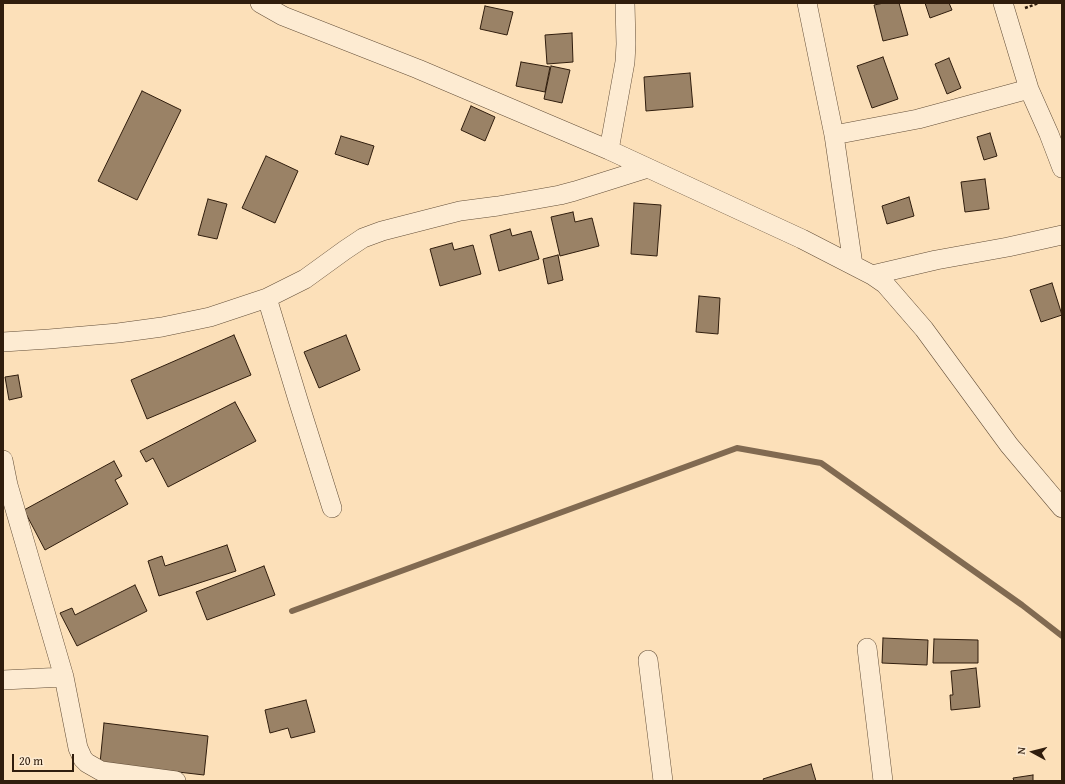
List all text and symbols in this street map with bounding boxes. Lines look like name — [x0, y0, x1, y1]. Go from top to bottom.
north arrow — [1013, 732, 1053, 772]
scale bar — [14, 746, 76, 772]
text: N — [1013, 746, 1029, 755]
text: 20 m — [19, 752, 43, 769]

